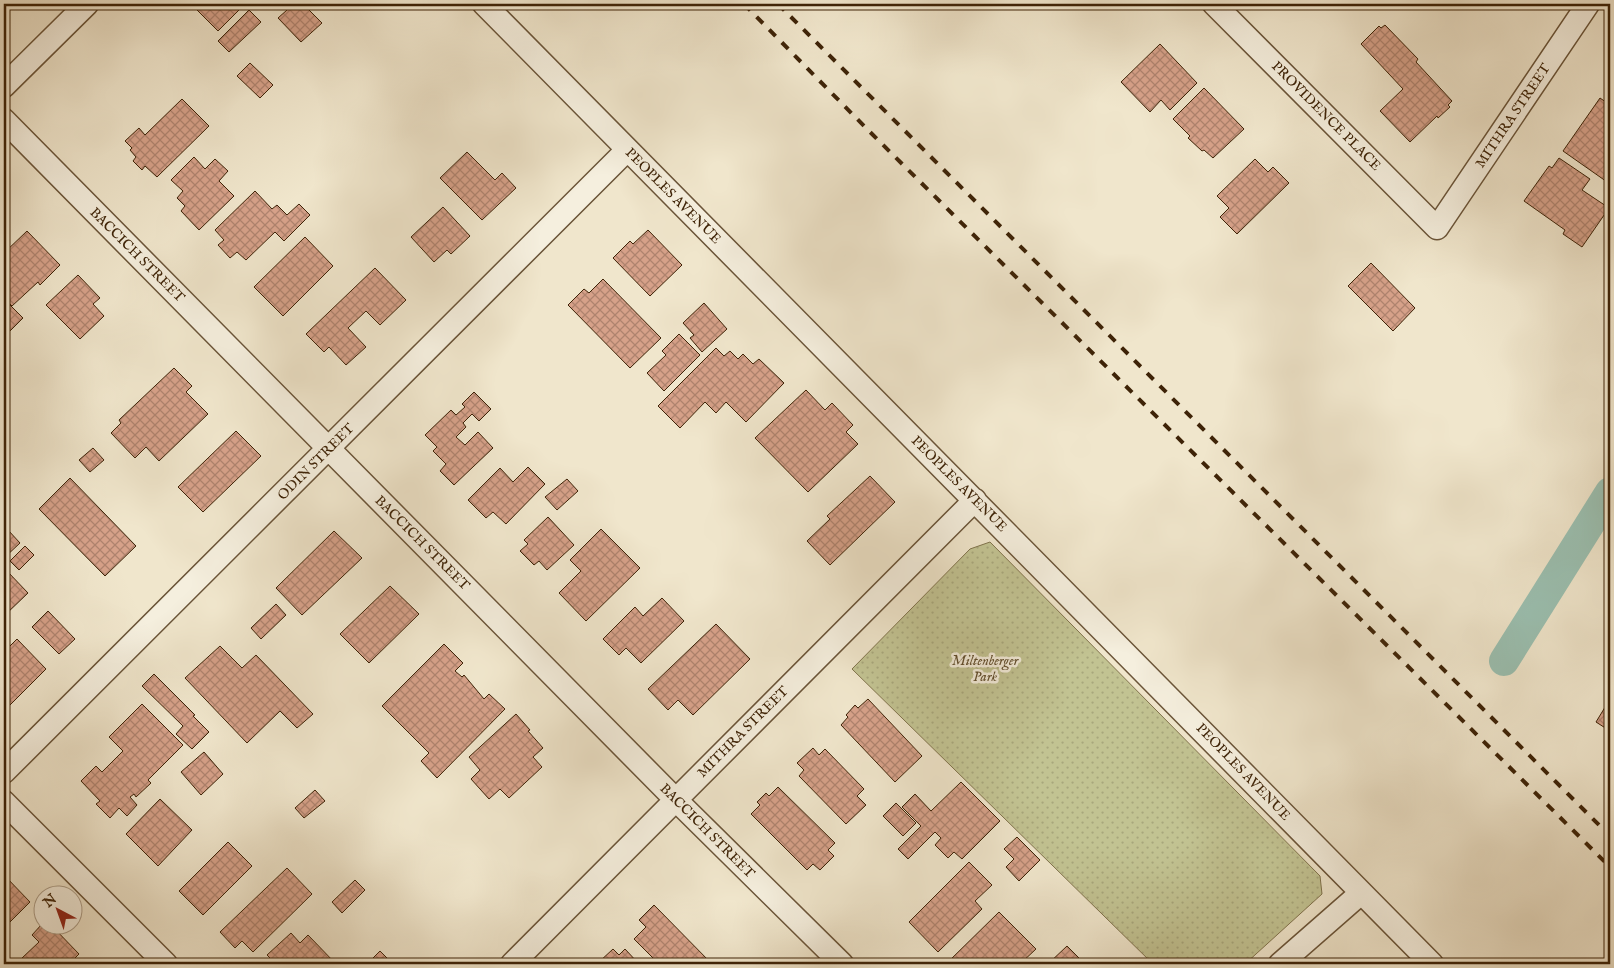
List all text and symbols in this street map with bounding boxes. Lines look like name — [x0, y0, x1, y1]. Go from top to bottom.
street label: PROVIDENCE PLACE — [1267, 57, 1385, 175]
street label: MITHRA STREET — [1471, 60, 1555, 172]
street label: PEOPLES AVENUE — [621, 144, 725, 248]
street label: BACCICH STREET — [86, 204, 189, 307]
street label: ODIN STREET — [274, 419, 359, 504]
street label: PEOPLES AVENUE — [907, 432, 1011, 536]
street label: BACCICH STREET — [371, 492, 474, 595]
park label: Miltenberger Park — [952, 652, 1020, 686]
street label: MITHRA STREET — [693, 682, 793, 782]
street label: PEOPLES AVENUE — [1192, 719, 1294, 825]
street label: BACCICH STREET — [656, 780, 759, 883]
north arrow — [32, 886, 82, 936]
text: N — [39, 890, 61, 912]

